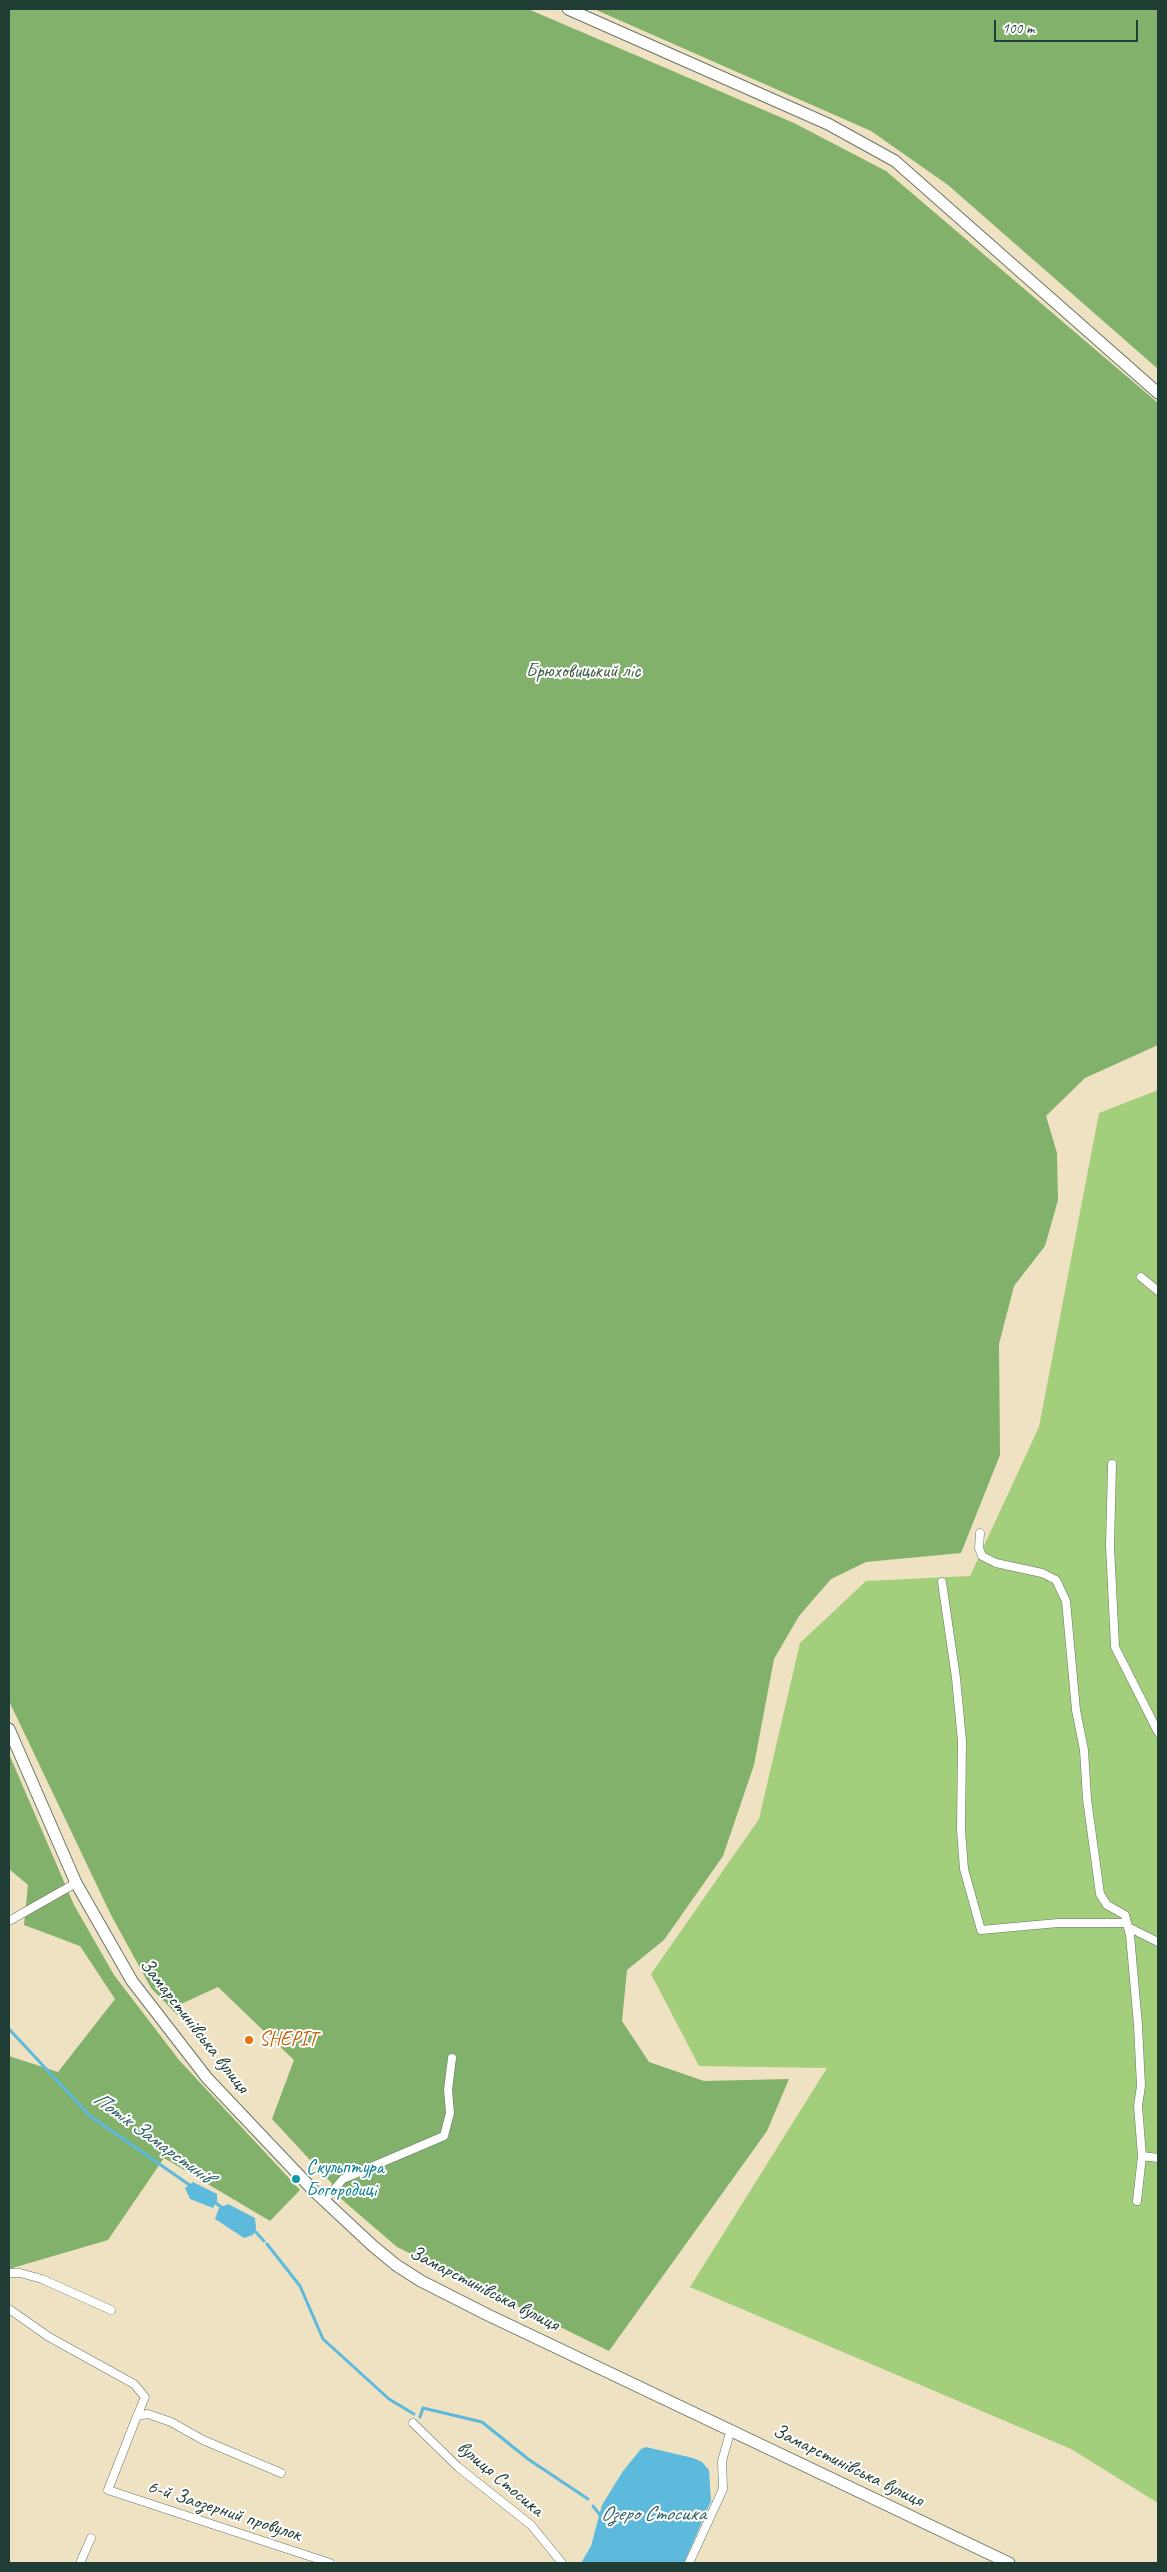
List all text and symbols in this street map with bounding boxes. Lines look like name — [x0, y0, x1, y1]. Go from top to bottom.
scale bar — [997, 10, 1141, 42]
text: 100 m — [1002, 19, 1034, 38]
park label: Брюховицький ліс — [526, 660, 640, 684]
street label: Замарстинівська вулиця — [134, 1954, 254, 2098]
place label: SHEPIT — [259, 2028, 317, 2052]
marker: SHEPIT — [243, 2034, 255, 2046]
water label: Потік Замарстинів — [88, 2087, 216, 2189]
place label: Скульптура Богородиці — [306, 2156, 384, 2203]
marker: Скульптура Богородиці — [290, 2173, 302, 2185]
street label: Замарстинівська вулиця — [405, 2241, 563, 2337]
street label: Замарстинівська вулиця — [769, 2419, 927, 2513]
street label: вулиця Стосика — [452, 2436, 548, 2522]
street label: 6-й Заозерний провулок — [144, 2475, 304, 2547]
water label: Озеро Стосика — [600, 2501, 706, 2527]

